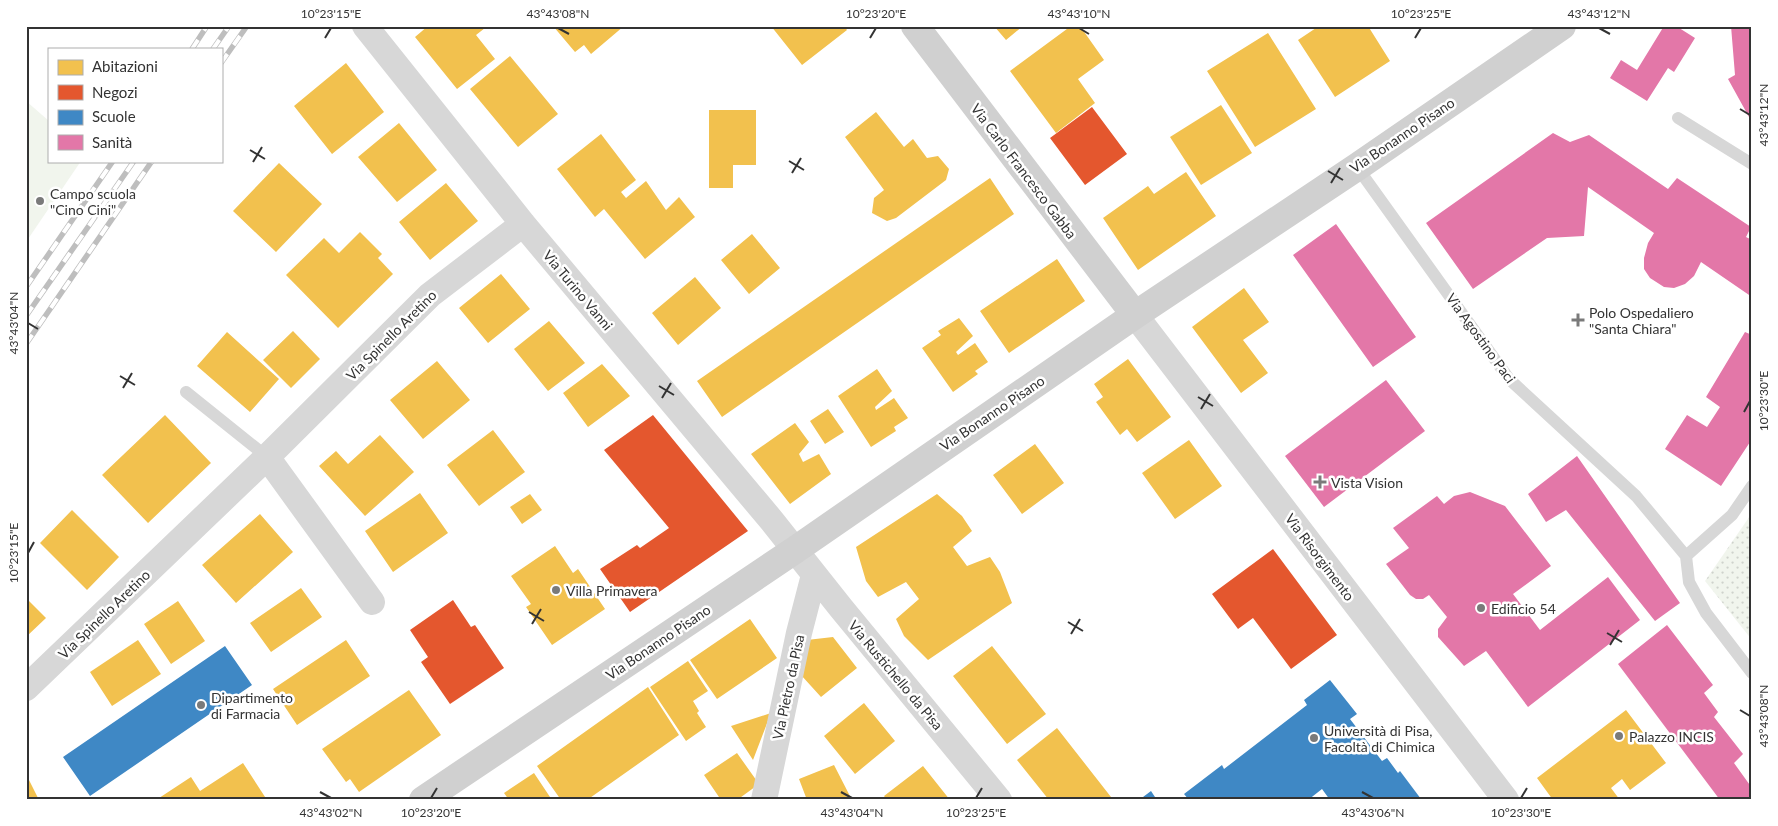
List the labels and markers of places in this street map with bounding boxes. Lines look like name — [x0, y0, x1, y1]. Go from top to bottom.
place label: Campo scuola "Cino Cini" — [50, 185, 136, 218]
marker: Campo scuola "Cino Cini" — [34, 195, 46, 207]
place label: Polo Ospedaliero "Santa Chiara" — [1589, 304, 1694, 337]
marker: Polo Ospedaliero "Santa Chiara" — [1571, 313, 1585, 327]
place label: Vista Vision — [1331, 474, 1403, 491]
marker: Vista Vision — [1313, 475, 1327, 489]
place label: Villa Primavera — [566, 582, 657, 599]
marker: Villa Primavera — [550, 584, 562, 596]
place label: Edificio 54 — [1491, 600, 1556, 617]
marker: Edificio 54 — [1475, 602, 1487, 614]
place label: Dipartimento di Farmacia — [211, 689, 293, 722]
marker: Dipartimento di Farmacia — [195, 699, 207, 711]
place label: Università di Pisa, Facoltà di Chimica — [1324, 722, 1435, 755]
place label: Palazzo INCIS — [1629, 728, 1714, 745]
marker: Palazzo INCIS — [1613, 730, 1625, 742]
marker: Università di Pisa, Facoltà di Chimica — [1308, 732, 1320, 744]

